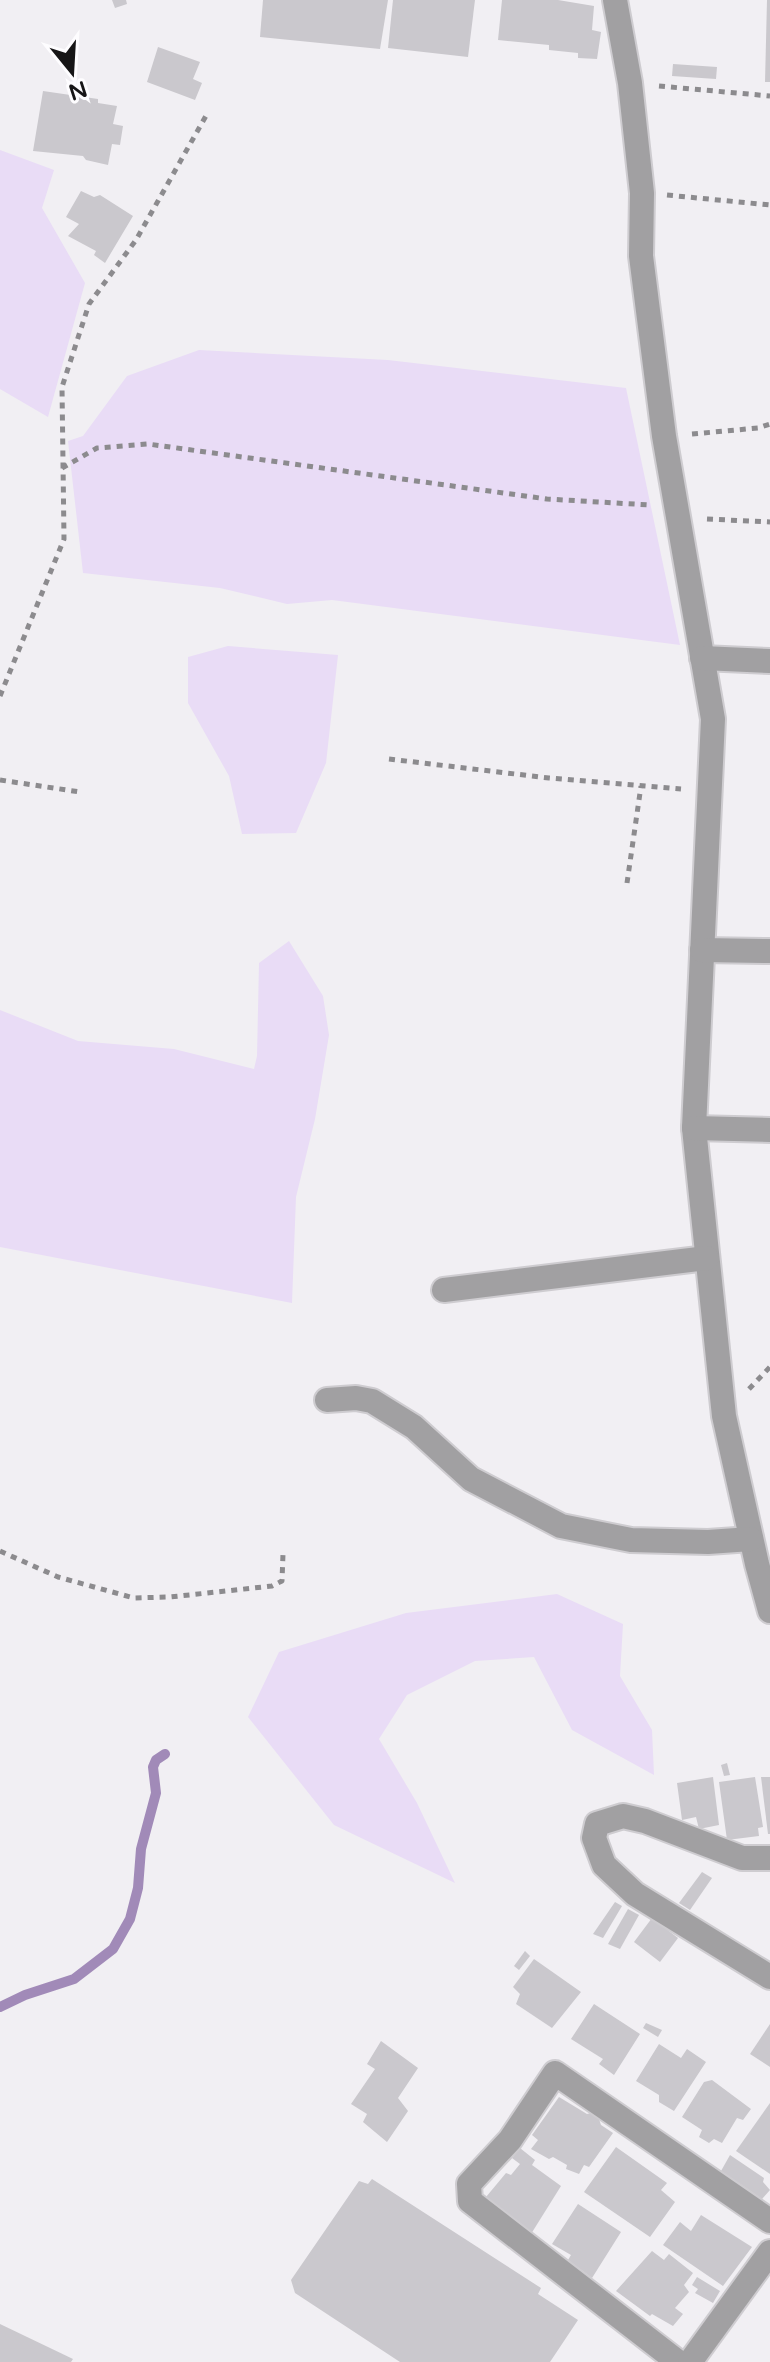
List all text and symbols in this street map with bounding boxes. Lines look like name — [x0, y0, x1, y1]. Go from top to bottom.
north arrow — [32, 32, 112, 112]
text: N — [65, 75, 90, 105]

